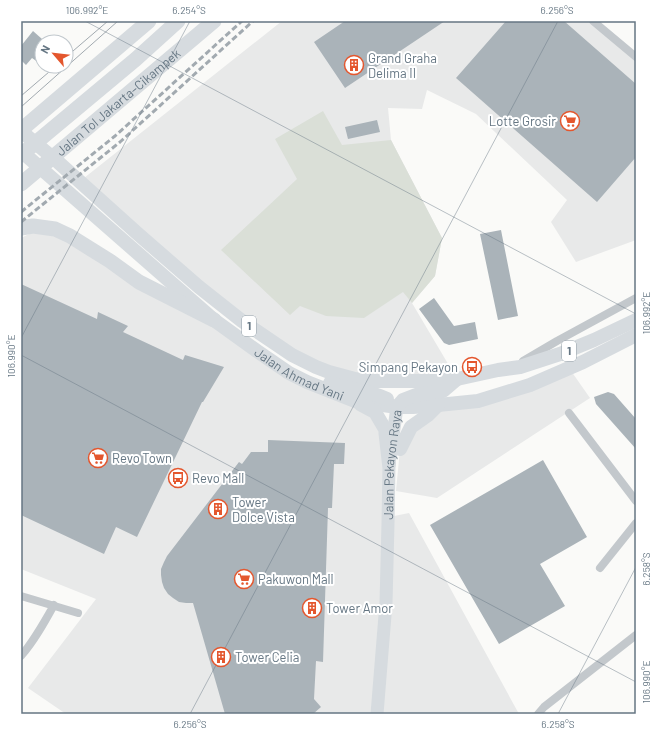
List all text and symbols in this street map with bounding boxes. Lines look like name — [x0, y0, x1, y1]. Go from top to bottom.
text: 106.992°E — [66, 4, 108, 16]
text: 6.254°S — [172, 4, 206, 16]
text: 6.256°S — [540, 4, 574, 16]
north arrow — [34, 34, 74, 74]
text: N — [37, 43, 52, 55]
street label: Jalan Tol Jakarta–Cikampek — [53, 45, 184, 159]
place label: Grand Graha Delima II — [368, 50, 437, 81]
building icon: Grand Graha Delima II — [343, 54, 365, 76]
supermarket icon: Lotte Grosir — [559, 110, 581, 132]
place label: Lotte Grosir — [489, 113, 556, 129]
text: 106.992°E — [640, 292, 652, 334]
road number: 1 — [242, 316, 256, 336]
text: 106.990°E — [5, 334, 17, 378]
road number: 1 — [562, 341, 576, 361]
street label: Jalan Ahmad Yani — [251, 344, 346, 404]
bus stop icon: Simpang Pekayon — [461, 356, 483, 378]
place label: Simpang Pekayon — [359, 359, 458, 375]
street label: Jalan Pekayon Raya — [380, 409, 405, 520]
supermarket icon: Revo Town — [87, 447, 109, 469]
place label: Revo Town — [112, 450, 172, 466]
bus stop icon: Revo Mall — [167, 467, 189, 489]
place label: Revo Mall — [192, 470, 244, 486]
place label: Tower Dolce Vista — [232, 494, 295, 525]
building icon: Tower Dolce Vista — [207, 498, 229, 520]
text: 6.258°S — [640, 552, 652, 586]
supermarket icon: Pakuwon Mall — [233, 568, 255, 590]
place label: Pakuwon Mall — [258, 571, 334, 587]
building icon: Tower Amor — [301, 597, 323, 619]
place label: Tower Amor — [326, 600, 393, 616]
building icon: Tower Celia — [210, 646, 232, 668]
place label: Tower Celia — [235, 649, 299, 665]
text: 106.990°E — [640, 660, 652, 704]
text: 6.256°S — [173, 718, 207, 730]
text: 6.258°S — [541, 718, 575, 730]

